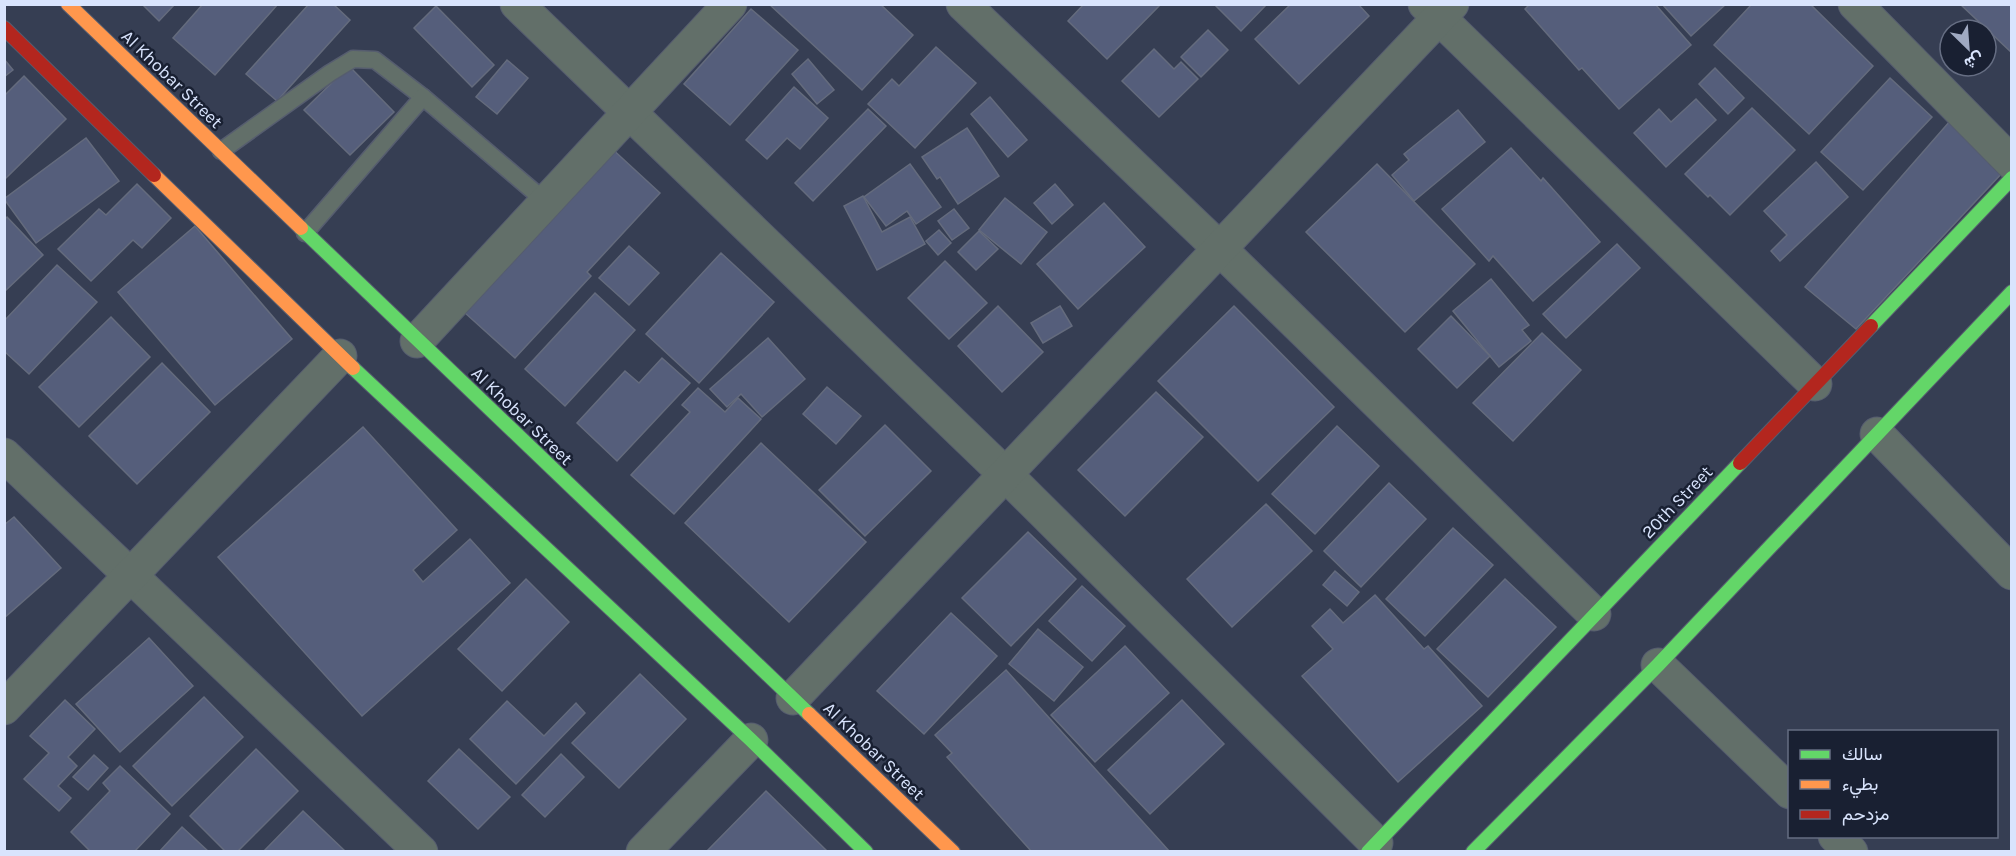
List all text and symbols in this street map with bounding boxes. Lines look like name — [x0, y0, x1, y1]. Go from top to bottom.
north arrow — [1938, 18, 1998, 78]
street label: Al Khobar Street — [117, 25, 227, 133]
text: ش — [1961, 48, 1987, 74]
street label: Al Khobar Street — [467, 362, 577, 470]
street label: 20th Street — [1637, 461, 1717, 543]
street label: Al Khobar Street — [819, 697, 929, 805]
legend — [1788, 730, 1998, 838]
text: سالك — [1842, 743, 1882, 765]
text: بطيء — [1842, 773, 1878, 799]
text: مزدحم — [1842, 803, 1889, 826]

